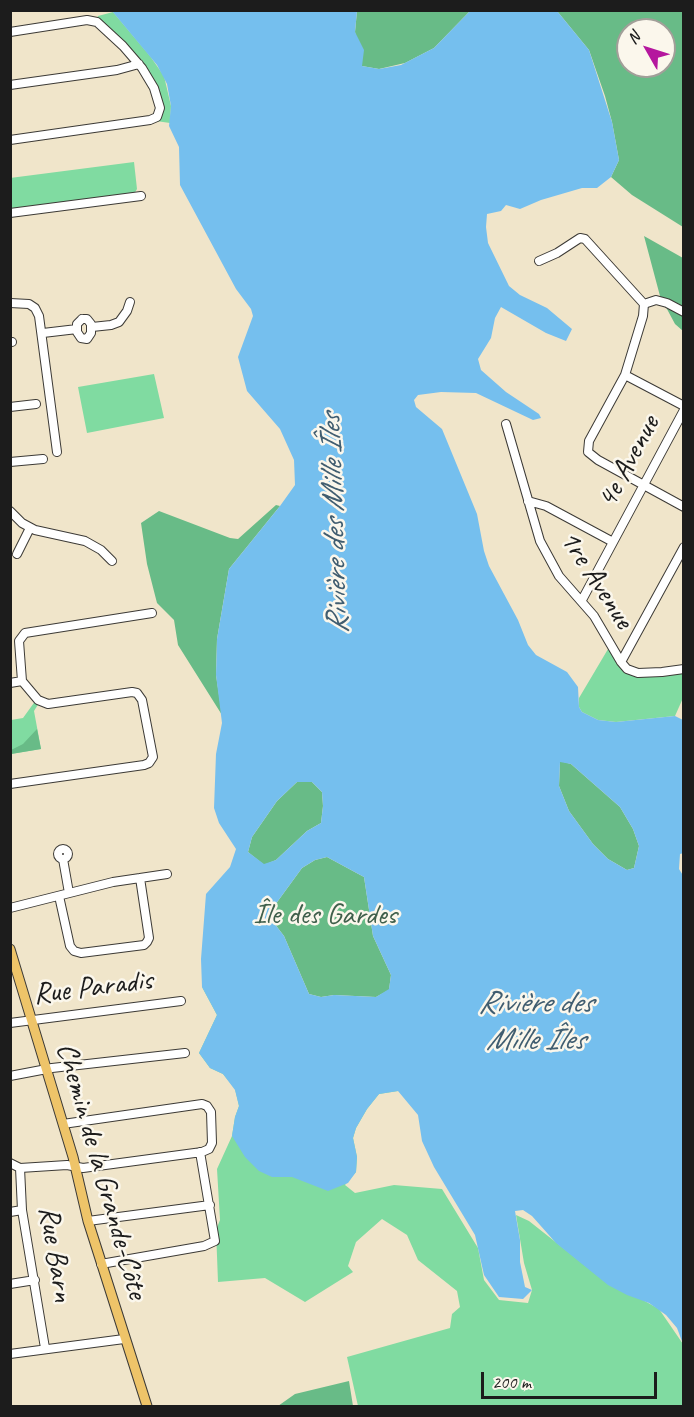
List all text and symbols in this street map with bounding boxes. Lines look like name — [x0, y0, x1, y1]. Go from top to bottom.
north arrow — [616, 18, 676, 78]
text: N — [623, 28, 644, 48]
street label: 4e Avenue — [590, 410, 668, 514]
water label: Rivière des Mille Îles — [312, 414, 358, 634]
street label: 1re Avenue — [551, 524, 641, 636]
park label: Île des Gardes — [253, 897, 397, 933]
street label: Rue Paradis — [31, 963, 155, 1013]
water label: Rivière des Mille Îles — [478, 985, 592, 1060]
street label: Chemin de la Grande-Côte — [47, 1039, 155, 1303]
street label: Rue Barn — [30, 1204, 80, 1304]
scale bar — [484, 1360, 660, 1398]
text: 200 m — [492, 1371, 531, 1393]

